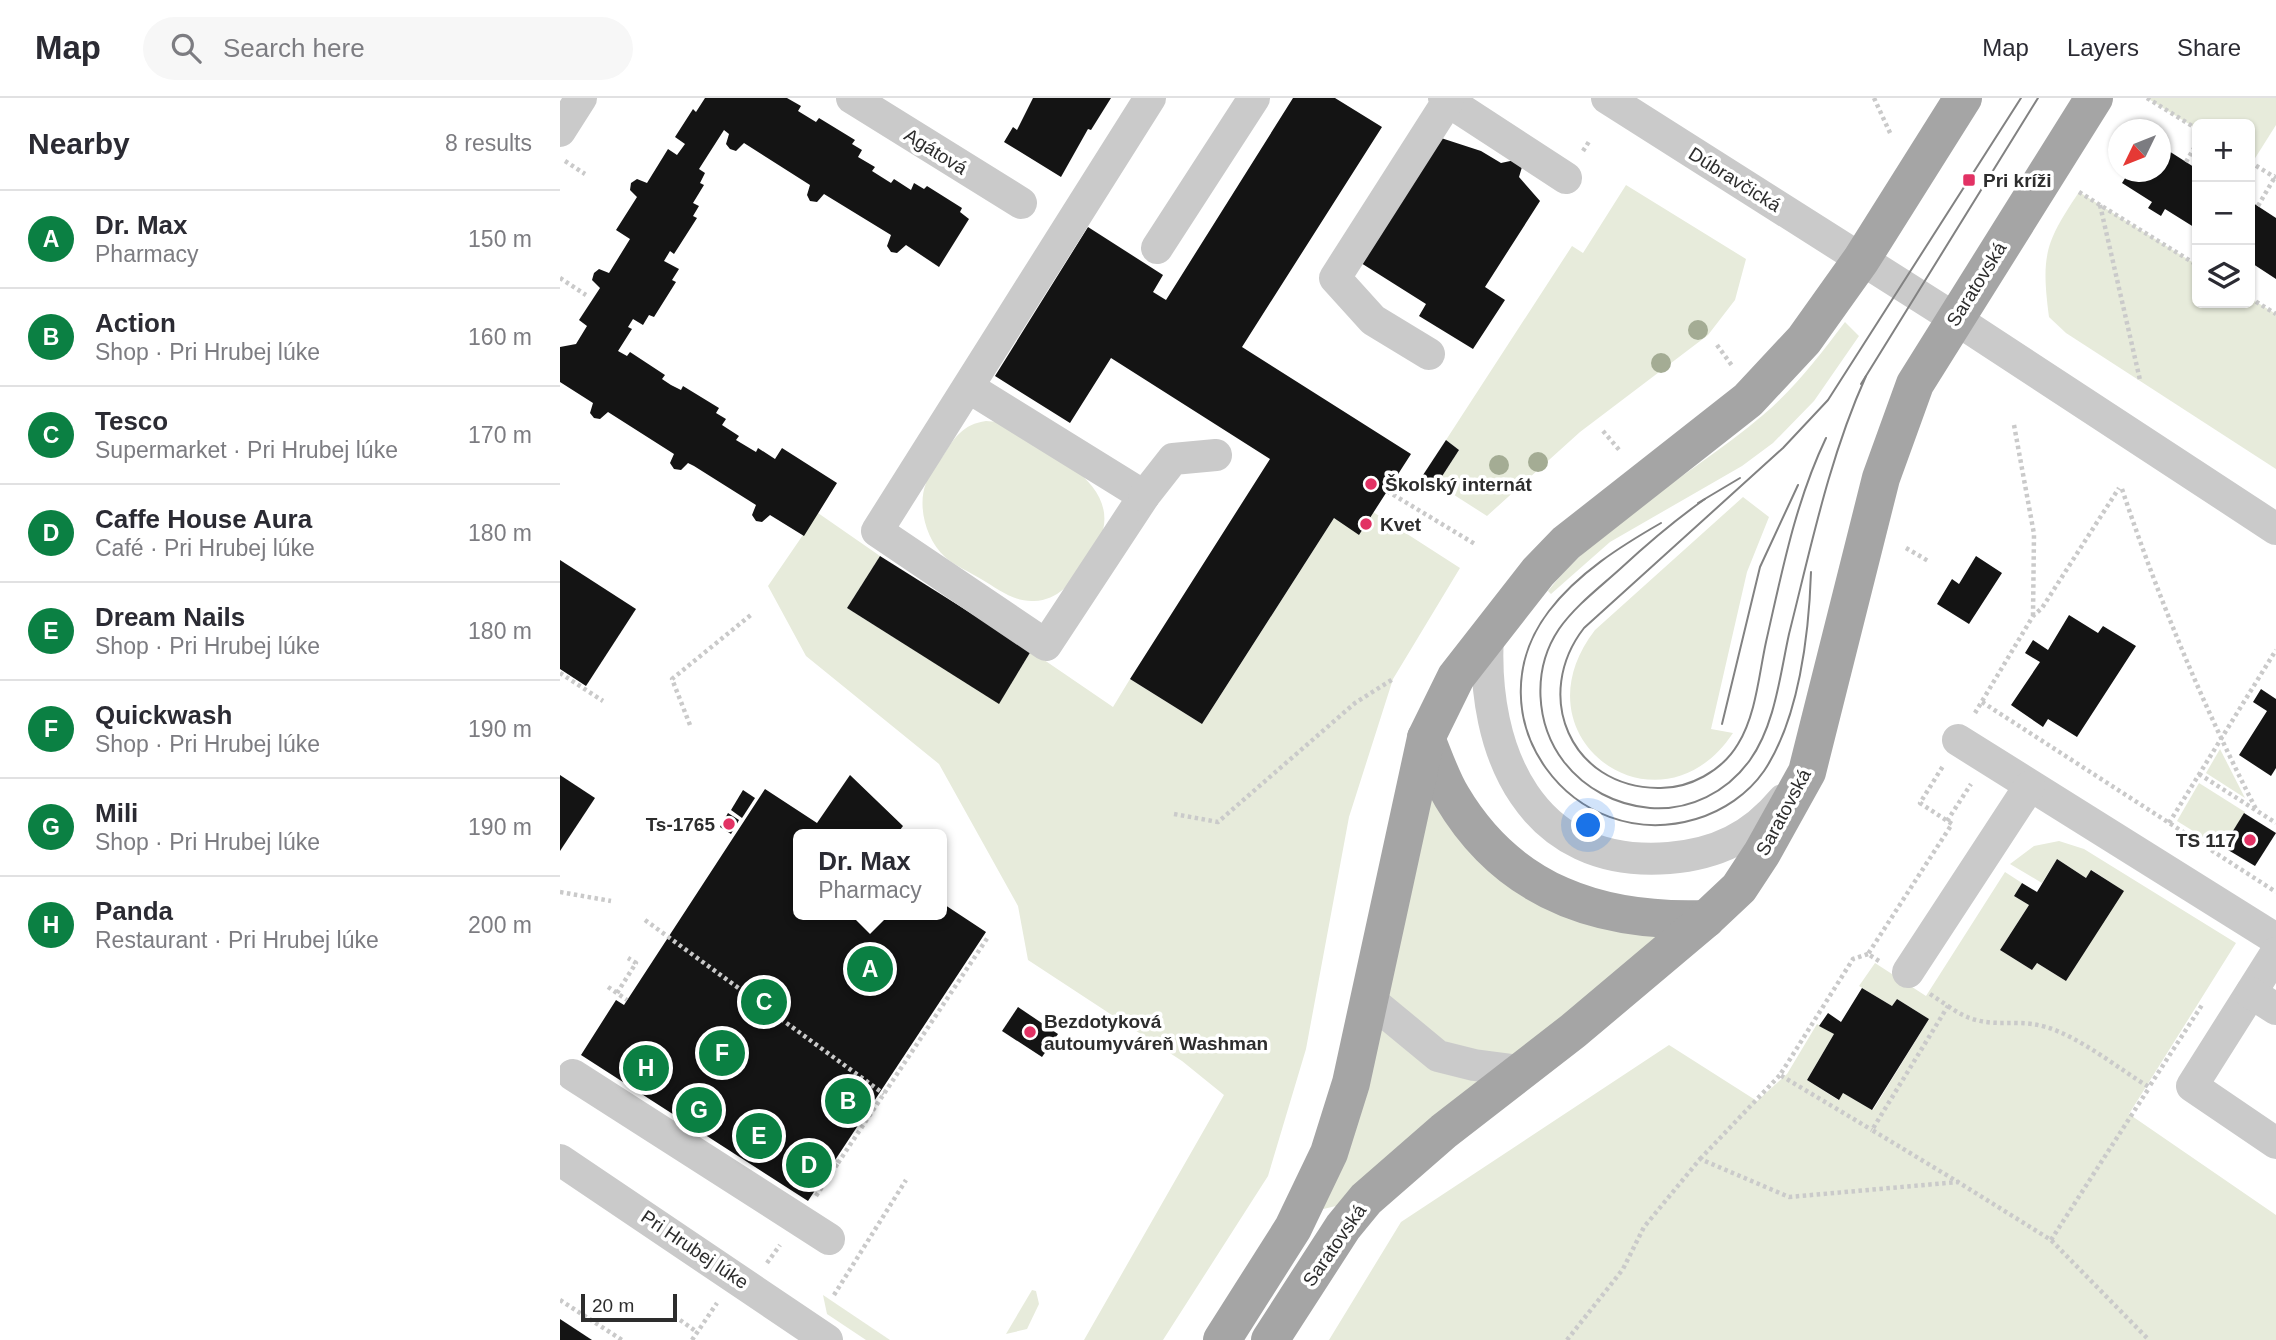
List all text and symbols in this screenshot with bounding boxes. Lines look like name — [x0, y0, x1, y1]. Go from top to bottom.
search box — [143, 17, 633, 80]
text: Map — [35, 29, 101, 66]
icon: search — [167, 29, 205, 67]
text: Search here — [223, 33, 365, 63]
text: Map — [1982, 34, 2029, 61]
text: Layers — [2067, 34, 2139, 61]
text: Share — [2177, 34, 2241, 61]
north arrow — [2108, 119, 2171, 182]
map controls — [2192, 119, 2255, 308]
button: + — [2192, 119, 2255, 182]
street label: Agátová — [901, 124, 971, 179]
text: Nearby — [28, 127, 130, 160]
text: 8 results — [445, 130, 532, 156]
street label: Dúbravčická — [1685, 143, 1785, 216]
place label: Pri kríži — [1983, 170, 2052, 191]
marker: Pri kríži — [1961, 172, 1977, 188]
button: − — [2192, 182, 2255, 245]
text: Dr. Max — [95, 210, 188, 240]
text: A — [43, 226, 59, 252]
text: 150 m — [468, 226, 532, 252]
street label: Saratovská — [1942, 238, 2011, 330]
text: Pharmacy — [95, 241, 199, 267]
button: layers — [2192, 245, 2255, 308]
text: Action — [95, 308, 176, 338]
text: B — [43, 324, 59, 350]
text: 160 m — [468, 324, 532, 350]
text: Shop · Pri Hrubej lúke — [95, 339, 320, 365]
text: Tesco — [95, 406, 168, 436]
text: C — [43, 422, 59, 448]
text: 170 m — [468, 422, 532, 448]
text: Supermarket · Pri Hrubej lúke — [95, 437, 398, 463]
place label: Školský internát — [1385, 474, 1532, 495]
marker: Školský internát — [1363, 476, 1379, 492]
text: Caffe House Aura — [95, 504, 312, 534]
place label: Kvet — [1380, 514, 1422, 535]
marker: Kvet — [1358, 516, 1374, 532]
text: D — [43, 520, 59, 546]
text: 180 m — [468, 520, 532, 546]
text: Café · Pri Hrubej lúke — [95, 535, 315, 561]
text: Dream Nails — [95, 602, 245, 632]
text: E — [43, 618, 59, 644]
text: 180 m — [468, 618, 532, 644]
text: Shop · Pri Hrubej lúke — [95, 633, 320, 659]
text: Quickwash — [95, 700, 232, 730]
text: F — [44, 716, 58, 742]
text: 190 m — [468, 716, 532, 742]
text: Shop · Pri Hrubej lúke — [95, 731, 320, 757]
street label: Saratovská — [1752, 765, 1815, 859]
text: Mili — [95, 798, 138, 828]
your location — [1571, 808, 1605, 842]
text: G — [42, 814, 60, 840]
text: 190 m — [468, 814, 532, 840]
place label: Ts-1765 — [646, 814, 715, 835]
marker: Ts-1765 — [721, 816, 737, 832]
text: Shop · Pri Hrubej lúke — [95, 829, 320, 855]
popup — [793, 829, 947, 920]
place label: TS 117 — [2176, 830, 2236, 851]
marker: TS 117 — [2242, 832, 2258, 848]
text: Dr. Max — [818, 846, 911, 876]
text: Pharmacy — [818, 877, 922, 903]
text: Panda — [95, 896, 173, 926]
text: H — [43, 912, 59, 938]
text: 200 m — [468, 912, 532, 938]
text: Restaurant · Pri Hrubej lúke — [95, 927, 379, 953]
pin: A — [847, 943, 893, 995]
pin: C — [741, 976, 787, 1028]
place label: Bezdotyková autoumyváreň Washman — [1044, 1011, 1268, 1054]
marker: Bezdotyková autoumyváreň Washman — [1022, 1024, 1038, 1040]
pin: F — [699, 1027, 745, 1079]
pin: H — [623, 1042, 669, 1094]
pin: B — [825, 1075, 871, 1127]
pin: G — [676, 1084, 722, 1136]
pin: E — [736, 1110, 782, 1162]
pin: D — [786, 1139, 832, 1191]
street label: Saratovská — [1299, 1200, 1371, 1290]
street label: Pri Hrubej lúke — [637, 1206, 752, 1293]
scale bar — [581, 1291, 677, 1323]
text: 20 m — [592, 1295, 634, 1316]

